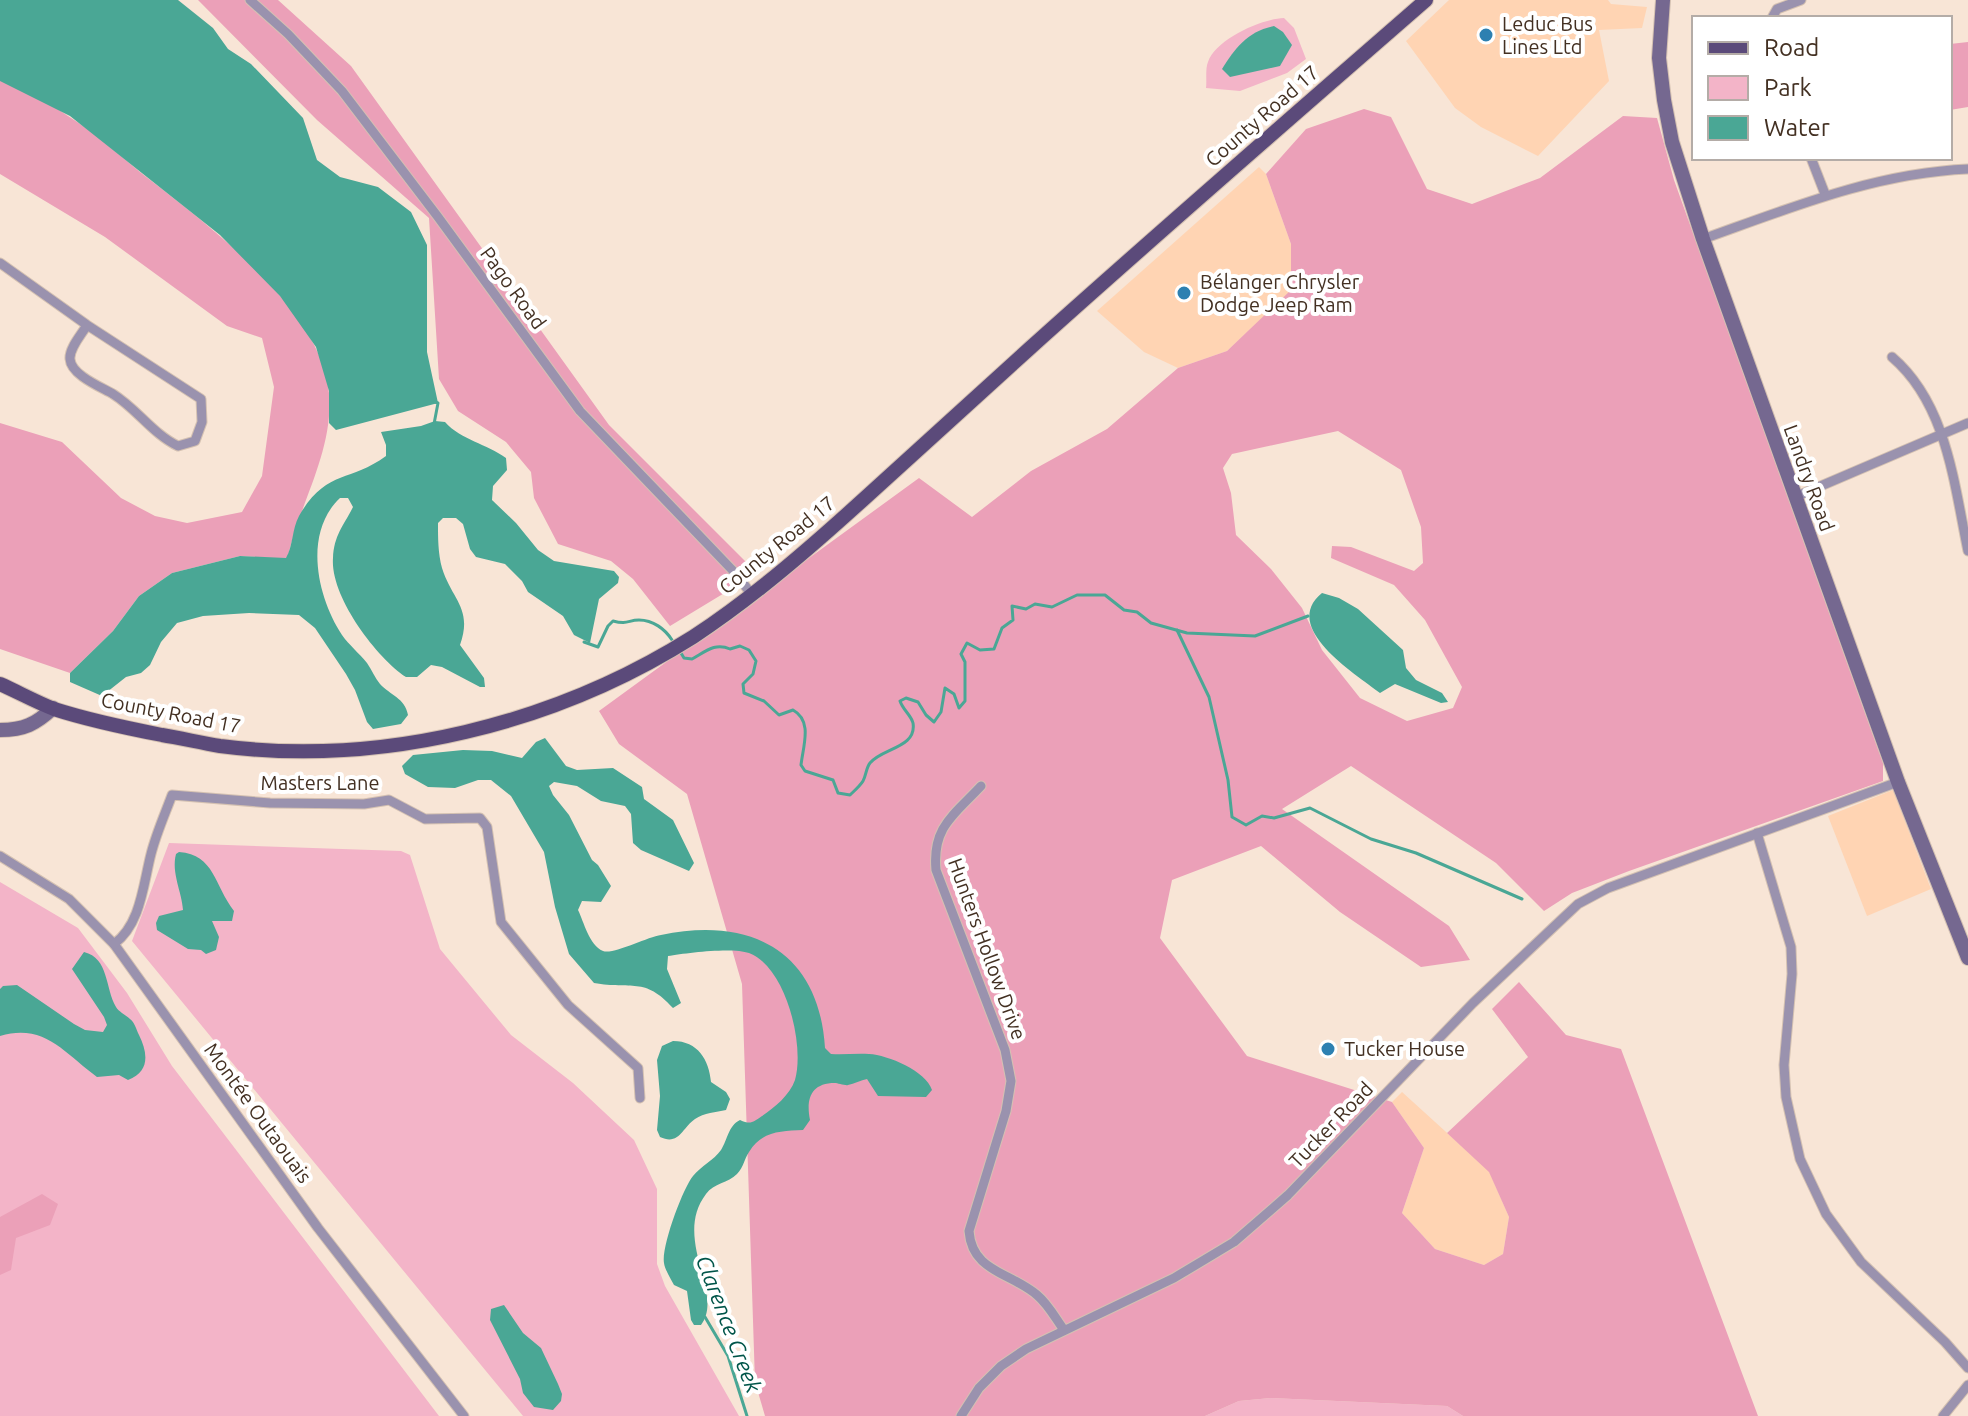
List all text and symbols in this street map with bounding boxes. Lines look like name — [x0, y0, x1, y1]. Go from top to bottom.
place label: Leduc Bus Lines Ltd — [1502, 12, 1593, 58]
legend — [1692, 16, 1952, 160]
marker: Leduc Bus Lines Ltd — [1477, 26, 1495, 44]
text: Road — [1764, 34, 1819, 61]
street label: County Road 17 — [1200, 60, 1323, 171]
text: Park — [1764, 74, 1812, 101]
text: Water — [1764, 114, 1830, 141]
street label: Pago Road — [476, 242, 551, 333]
place label: Bélanger Chrysler Dodge Jeep Ram — [1200, 270, 1360, 316]
marker: Bélanger Chrysler Dodge Jeep Ram — [1175, 284, 1193, 302]
street label: Landry Road — [1780, 421, 1839, 534]
street label: County Road 17 — [714, 491, 839, 598]
street label: County Road 17 — [99, 688, 243, 737]
street label: Masters Lane — [261, 771, 379, 794]
street label: Hunters Hollow Drive — [944, 855, 1031, 1043]
place label: Tucker House — [1344, 1037, 1465, 1060]
street label: Montée Outaouais — [200, 1038, 317, 1187]
marker: Tucker House — [1319, 1040, 1337, 1058]
street label: Tucker Road — [1284, 1077, 1377, 1172]
water label: Clarence Creek — [692, 1252, 767, 1397]

